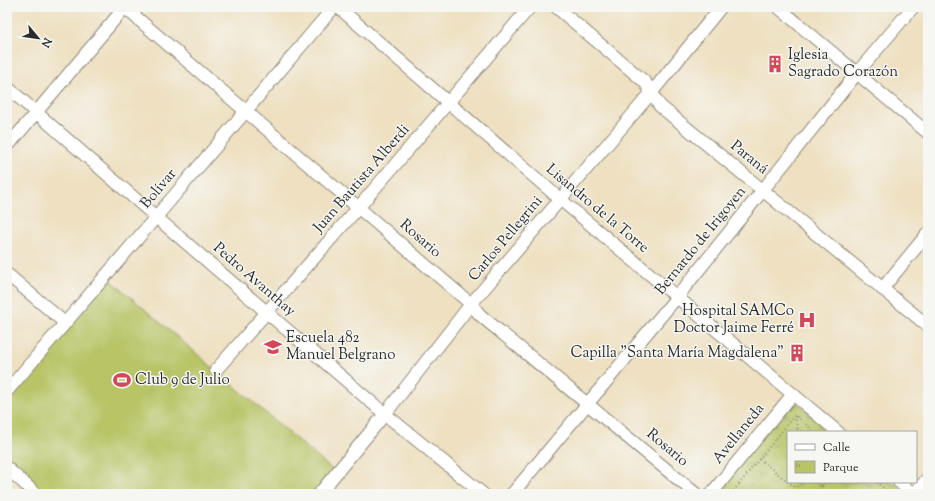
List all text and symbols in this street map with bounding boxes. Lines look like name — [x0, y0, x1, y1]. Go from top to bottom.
north arrow — [18, 18, 58, 58]
text: N — [37, 34, 55, 50]
place label: Iglesia Sagrado Corazón — [788, 45, 898, 83]
building icon: Iglesia Sagrado Corazón — [765, 54, 785, 74]
street label: Juan Bautista Alberdi — [308, 120, 415, 238]
street label: Paraná — [726, 136, 772, 180]
street label: Lisandro de la Torre — [541, 160, 653, 258]
street label: Bolívar — [136, 164, 182, 213]
street label: Bernardo de Irigoyen — [651, 182, 751, 300]
street label: Carlos Pellegrini — [464, 192, 548, 286]
street label: Rosario — [395, 215, 445, 263]
street label: Pedro Avanthay — [208, 238, 300, 322]
place label: Hospital SAMCo Doctor Jaime Ferré — [674, 301, 794, 339]
hospital icon: Hospital SAMCo Doctor Jaime Ferré — [797, 310, 817, 330]
place label: Escuela 482 Manuel Belgrano — [286, 328, 396, 366]
school or university icon: Escuela 482 Manuel Belgrano — [263, 337, 283, 357]
place label: Capilla "Santa María Magdalena" — [571, 343, 784, 364]
building icon: Capilla "Santa María Magdalena" — [787, 343, 807, 363]
sports icon: Club 9 de Julio — [112, 370, 132, 390]
place label: Club 9 de Julio — [135, 370, 230, 391]
street label: Avellaneda — [708, 399, 770, 469]
street label: Rosario — [641, 424, 693, 472]
legend — [787, 431, 917, 483]
text: Calle — [823, 439, 851, 457]
text: Parque — [823, 459, 859, 477]

